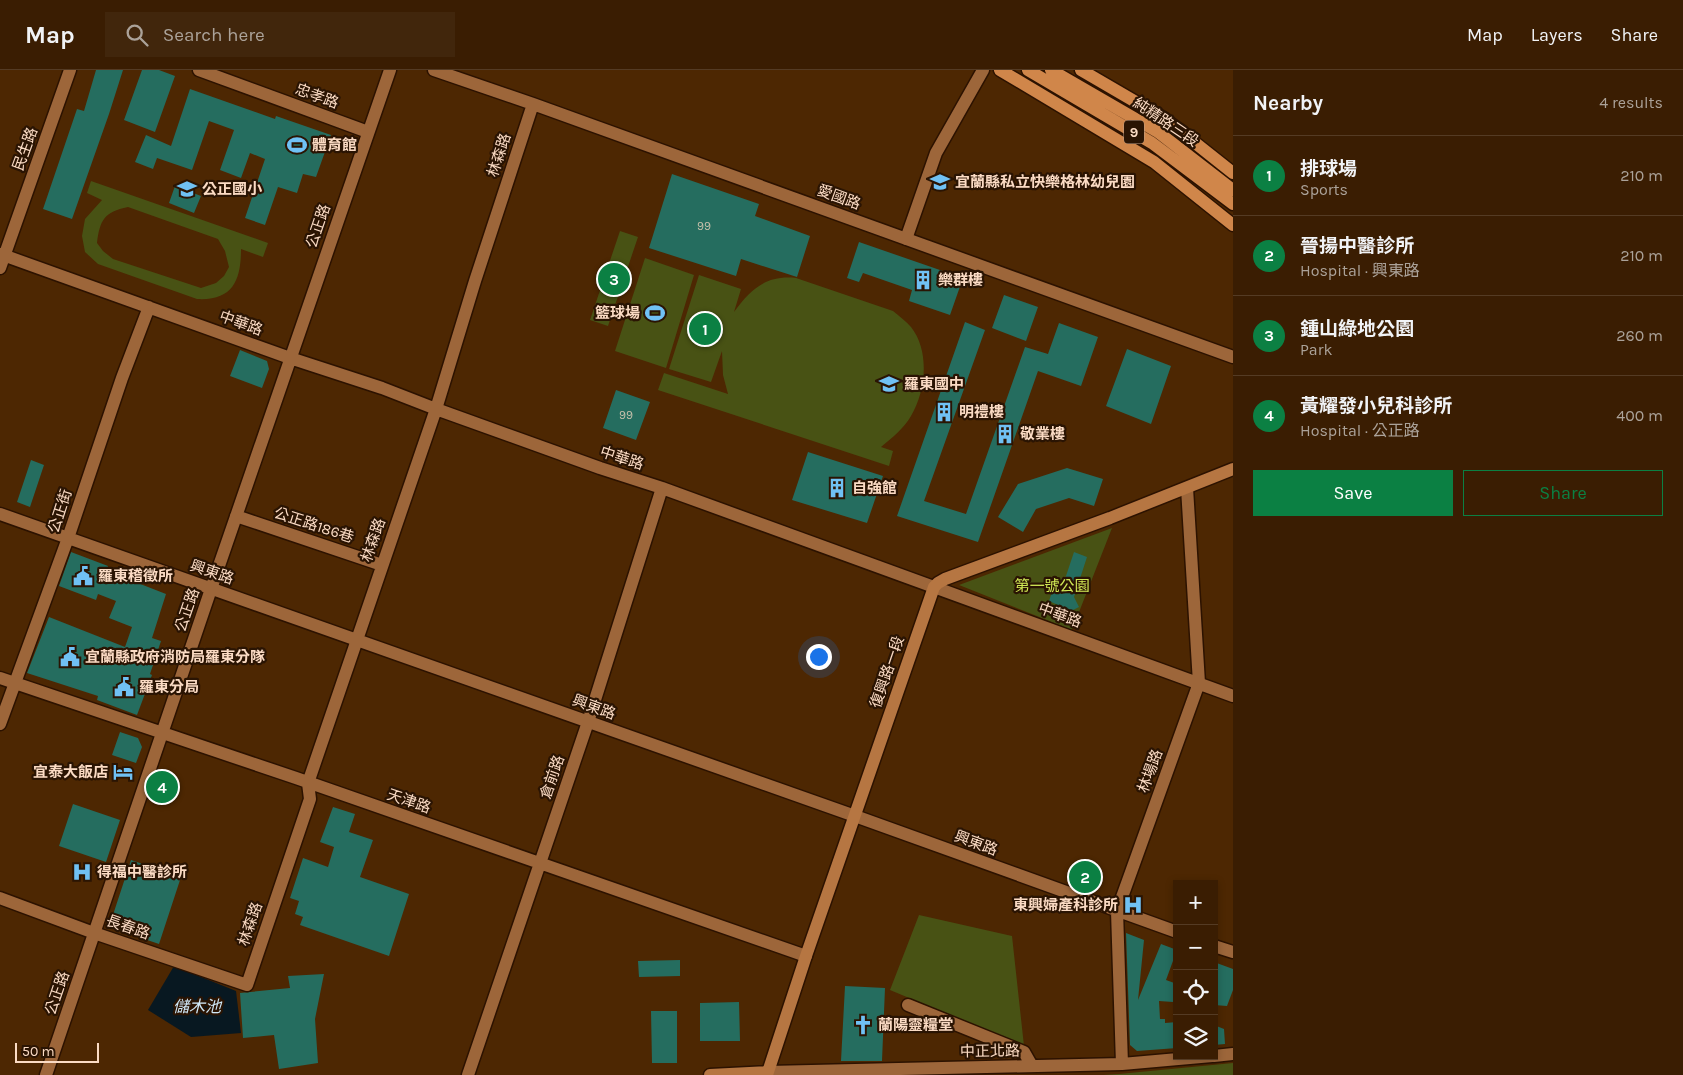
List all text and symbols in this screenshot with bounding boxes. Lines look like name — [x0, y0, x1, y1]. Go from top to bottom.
search box — [105, 12, 455, 57]
text: Map — [25, 21, 75, 49]
icon: search — [123, 21, 151, 49]
text: Search here — [163, 24, 265, 46]
text: Map — [1467, 24, 1503, 46]
text: Layers — [1531, 24, 1583, 46]
text: Share — [1611, 24, 1658, 46]
street label: 忠孝路 — [293, 80, 341, 112]
text: Nearby — [1253, 91, 1323, 115]
text: 4 results — [1599, 93, 1663, 112]
street label: 純精路三段 — [1130, 94, 1202, 150]
road number: 9 — [1124, 121, 1144, 144]
street label: 民生路 — [9, 125, 41, 173]
street label: 林森路 — [483, 131, 515, 179]
sports icon: 體育館 — [286, 134, 308, 156]
place label: 體育館 — [312, 136, 357, 154]
text: 排球場 — [1300, 158, 1357, 180]
text: 1 — [1266, 166, 1272, 185]
text: 210 m — [1620, 166, 1663, 185]
school or university icon: 宜蘭縣私立快樂格林幼兒園 — [929, 171, 951, 193]
place label: 宜蘭縣私立快樂格林幼兒園 — [955, 173, 1135, 191]
school or university icon: 公正國小 — [176, 178, 198, 200]
place label: 公正國小 — [202, 180, 263, 198]
text: Sports — [1300, 180, 1348, 199]
street label: 愛國路 — [815, 181, 863, 213]
street label: 公正路 — [302, 202, 334, 250]
house number: 99 — [697, 219, 711, 233]
text: 晉揚中醫診所 — [1300, 235, 1414, 257]
text: 2 — [1264, 246, 1274, 265]
text: 210 m — [1620, 246, 1663, 265]
pin: 3 — [598, 260, 630, 298]
text: Hospital · 興東路 — [1300, 261, 1420, 280]
building icon: 樂群樓 — [912, 269, 934, 291]
place label: 樂群樓 — [938, 271, 983, 289]
sports icon: 籃球場 — [644, 302, 666, 324]
place label: 籃球場 — [595, 304, 640, 322]
street label: 中華路 — [217, 307, 265, 339]
pin: 1 — [689, 310, 721, 348]
text: 鍾山綠地公園 — [1300, 318, 1414, 340]
text: 3 — [1264, 326, 1274, 345]
text: 260 m — [1616, 326, 1663, 345]
text: Park — [1300, 340, 1332, 359]
school or university icon: 羅東國中 — [878, 373, 900, 395]
place label: 羅東國中 — [904, 375, 964, 393]
text: 黃耀發小兒科診所 — [1300, 395, 1452, 417]
building icon: 明禮樓 — [933, 401, 955, 423]
place label: 明禮樓 — [959, 403, 1004, 421]
text: 4 — [1264, 406, 1274, 425]
text: 400 m — [1616, 406, 1663, 425]
house number: 99 — [619, 408, 633, 422]
text: Hospital · 公正路 — [1300, 421, 1420, 440]
building icon: 敬業樓 — [994, 423, 1016, 445]
place label: 敬業樓 — [1020, 425, 1065, 443]
street label: 中華路 — [598, 442, 646, 474]
button: Save — [1253, 470, 1453, 516]
button: Share — [1463, 470, 1663, 516]
building icon: 自強館 — [826, 477, 848, 499]
place label: 自強館 — [852, 479, 897, 497]
street label: 公正街 — [44, 487, 76, 535]
street label: 公正路186巷 — [272, 504, 356, 546]
street label: 林森路 — [357, 516, 389, 564]
street label: 興東路 — [188, 556, 236, 588]
public building icon: 羅東稽徵所 — [72, 565, 94, 587]
place label: 羅東稽徵所 — [98, 567, 173, 585]
park label: 第一號公園 — [1014, 577, 1090, 595]
street label: 公正路 — [171, 586, 203, 634]
street label: 中華路 — [1036, 599, 1084, 631]
street label: 復興路一段 — [866, 634, 908, 710]
your location — [806, 644, 832, 670]
public building icon: 宜蘭縣政府消防局羅東分隊 — [59, 646, 81, 668]
place label: 宜蘭縣政府消防局羅東分隊 — [85, 648, 265, 666]
public building icon: 羅東分局 — [113, 676, 135, 698]
place label: 羅東分局 — [139, 678, 199, 696]
street label: 興東路 — [570, 691, 618, 723]
street label: 林場路 — [1134, 747, 1166, 795]
street label: 倉前路 — [536, 753, 568, 801]
hotel icon: 宜泰大飯店 — [112, 761, 134, 783]
place label: 宜泰大飯店 — [33, 763, 108, 781]
pin: 4 — [146, 768, 178, 806]
street label: 天津路 — [385, 785, 433, 817]
street label: 興東路 — [952, 827, 1000, 859]
pin: 2 — [1069, 858, 1101, 896]
hospital icon: 得福中醫診所 — [71, 861, 93, 883]
place label: 得福中醫診所 — [97, 863, 187, 881]
map controls — [1173, 880, 1218, 1060]
button: + — [1173, 880, 1218, 925]
hospital icon: 東興婦產科診所 — [1122, 894, 1144, 916]
place label: 東興婦產科診所 — [1013, 896, 1118, 914]
street label: 林森路 — [234, 900, 266, 948]
street label: 長春路 — [104, 911, 152, 943]
button: − — [1173, 925, 1218, 970]
street label: 公正路 — [41, 969, 73, 1017]
button: locate — [1173, 970, 1218, 1015]
water label: 儲木池 — [173, 997, 223, 1016]
church icon: 蘭陽靈糧堂 — [852, 1014, 874, 1036]
button: layers — [1173, 1015, 1218, 1060]
place label: 蘭陽靈糧堂 — [878, 1016, 953, 1034]
scale bar — [15, 1040, 99, 1063]
street label: 中正北路 — [960, 1041, 1020, 1061]
text: 50 m — [22, 1043, 55, 1060]

